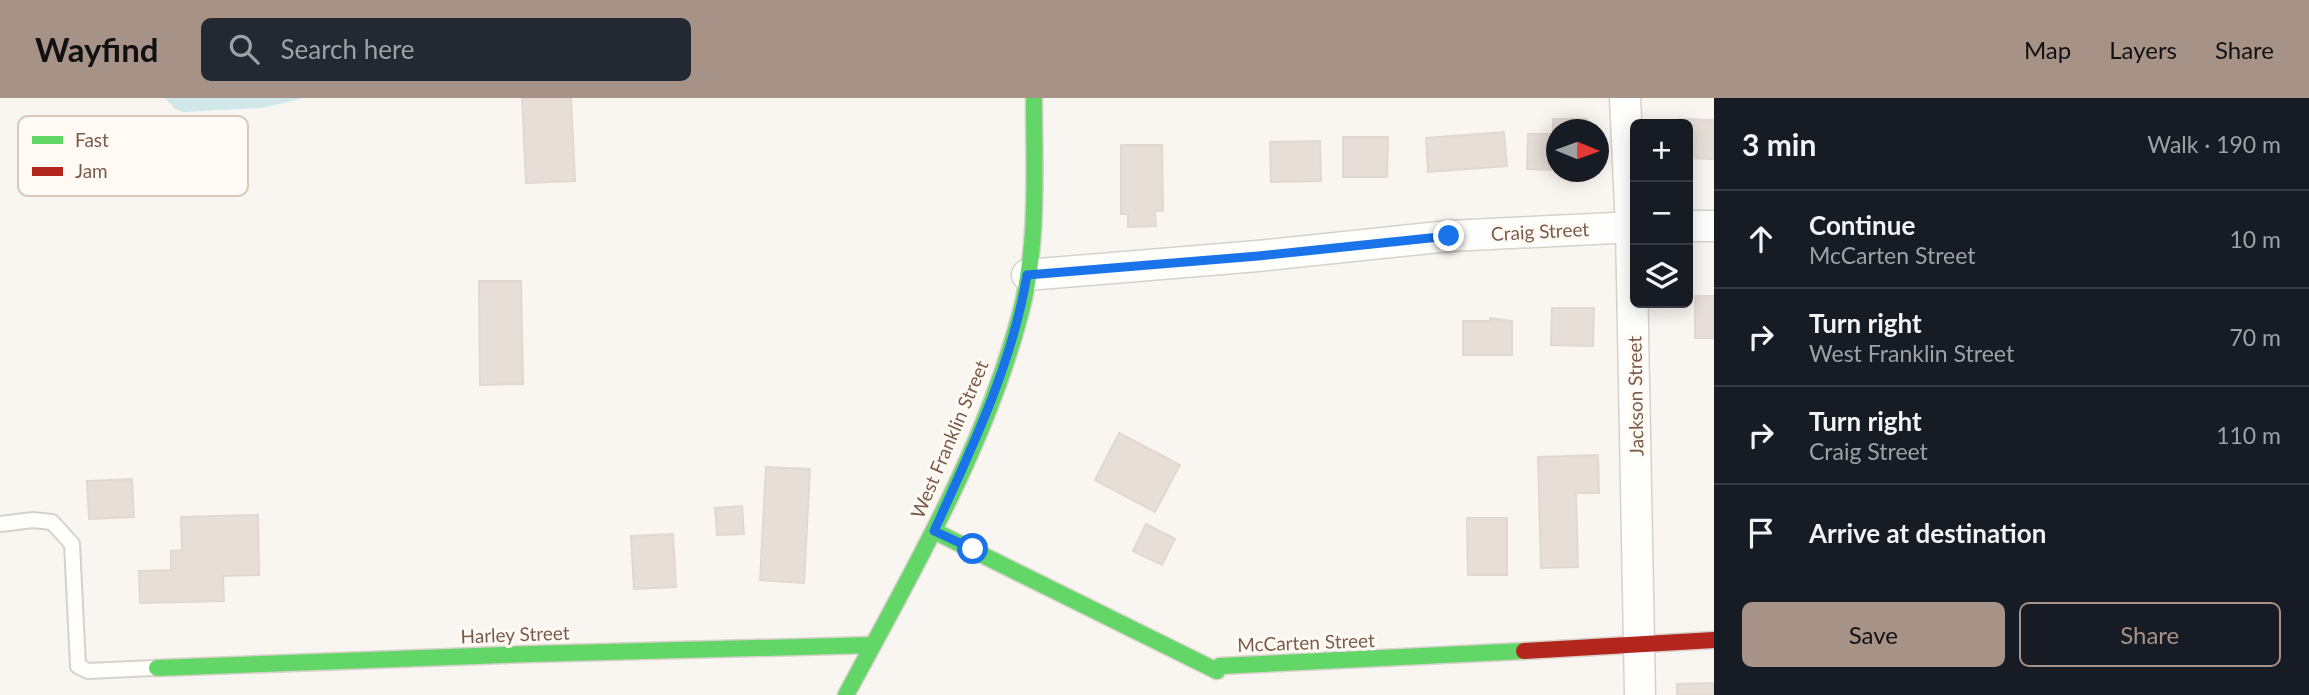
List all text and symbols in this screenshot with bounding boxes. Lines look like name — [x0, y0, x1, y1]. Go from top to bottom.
search box — [201, 18, 691, 81]
text: Wayfind — [35, 29, 159, 69]
icon: search — [225, 30, 263, 68]
text: Search here — [281, 33, 415, 65]
text: Map — [2024, 35, 2071, 64]
text: Layers — [2109, 35, 2177, 64]
text: Share — [2215, 35, 2274, 64]
legend — [18, 116, 248, 196]
north arrow — [1546, 119, 1609, 182]
map controls — [1630, 119, 1693, 308]
button: + — [1630, 119, 1693, 182]
text: 3 min — [1742, 126, 1816, 162]
text: Fast — [75, 128, 109, 151]
text: Walk · 190 m — [2147, 130, 2281, 158]
text: Jam — [75, 159, 108, 182]
button: − — [1630, 182, 1693, 245]
text: Continue — [1809, 209, 1915, 241]
street label: Craig Street — [1490, 217, 1590, 245]
route end — [1433, 220, 1464, 251]
icon: ahead — [1742, 220, 1780, 258]
text: 10 m — [2230, 225, 2281, 253]
text: McCarten Street — [1809, 241, 1976, 269]
button: layers — [1630, 245, 1693, 308]
text: Turn right — [1809, 307, 1922, 339]
icon: right — [1742, 318, 1780, 356]
text: 70 m — [2230, 323, 2281, 351]
street label: Jackson Street — [1622, 335, 1648, 456]
text: West Franklin Street — [1809, 339, 2014, 367]
street label: West Franklin Street — [905, 356, 993, 521]
text: Turn right — [1809, 405, 1922, 437]
icon: right — [1742, 416, 1780, 454]
text: 110 m — [2216, 421, 2281, 449]
text: Craig Street — [1809, 437, 1928, 465]
icon: arrive — [1742, 514, 1780, 552]
text: Arrive at destination — [1809, 517, 2046, 549]
route start — [957, 533, 988, 564]
button: Save — [1742, 602, 2005, 667]
button: Share — [2019, 602, 2281, 667]
street label: Harley Street — [460, 621, 570, 647]
street label: McCarten Street — [1237, 628, 1375, 656]

